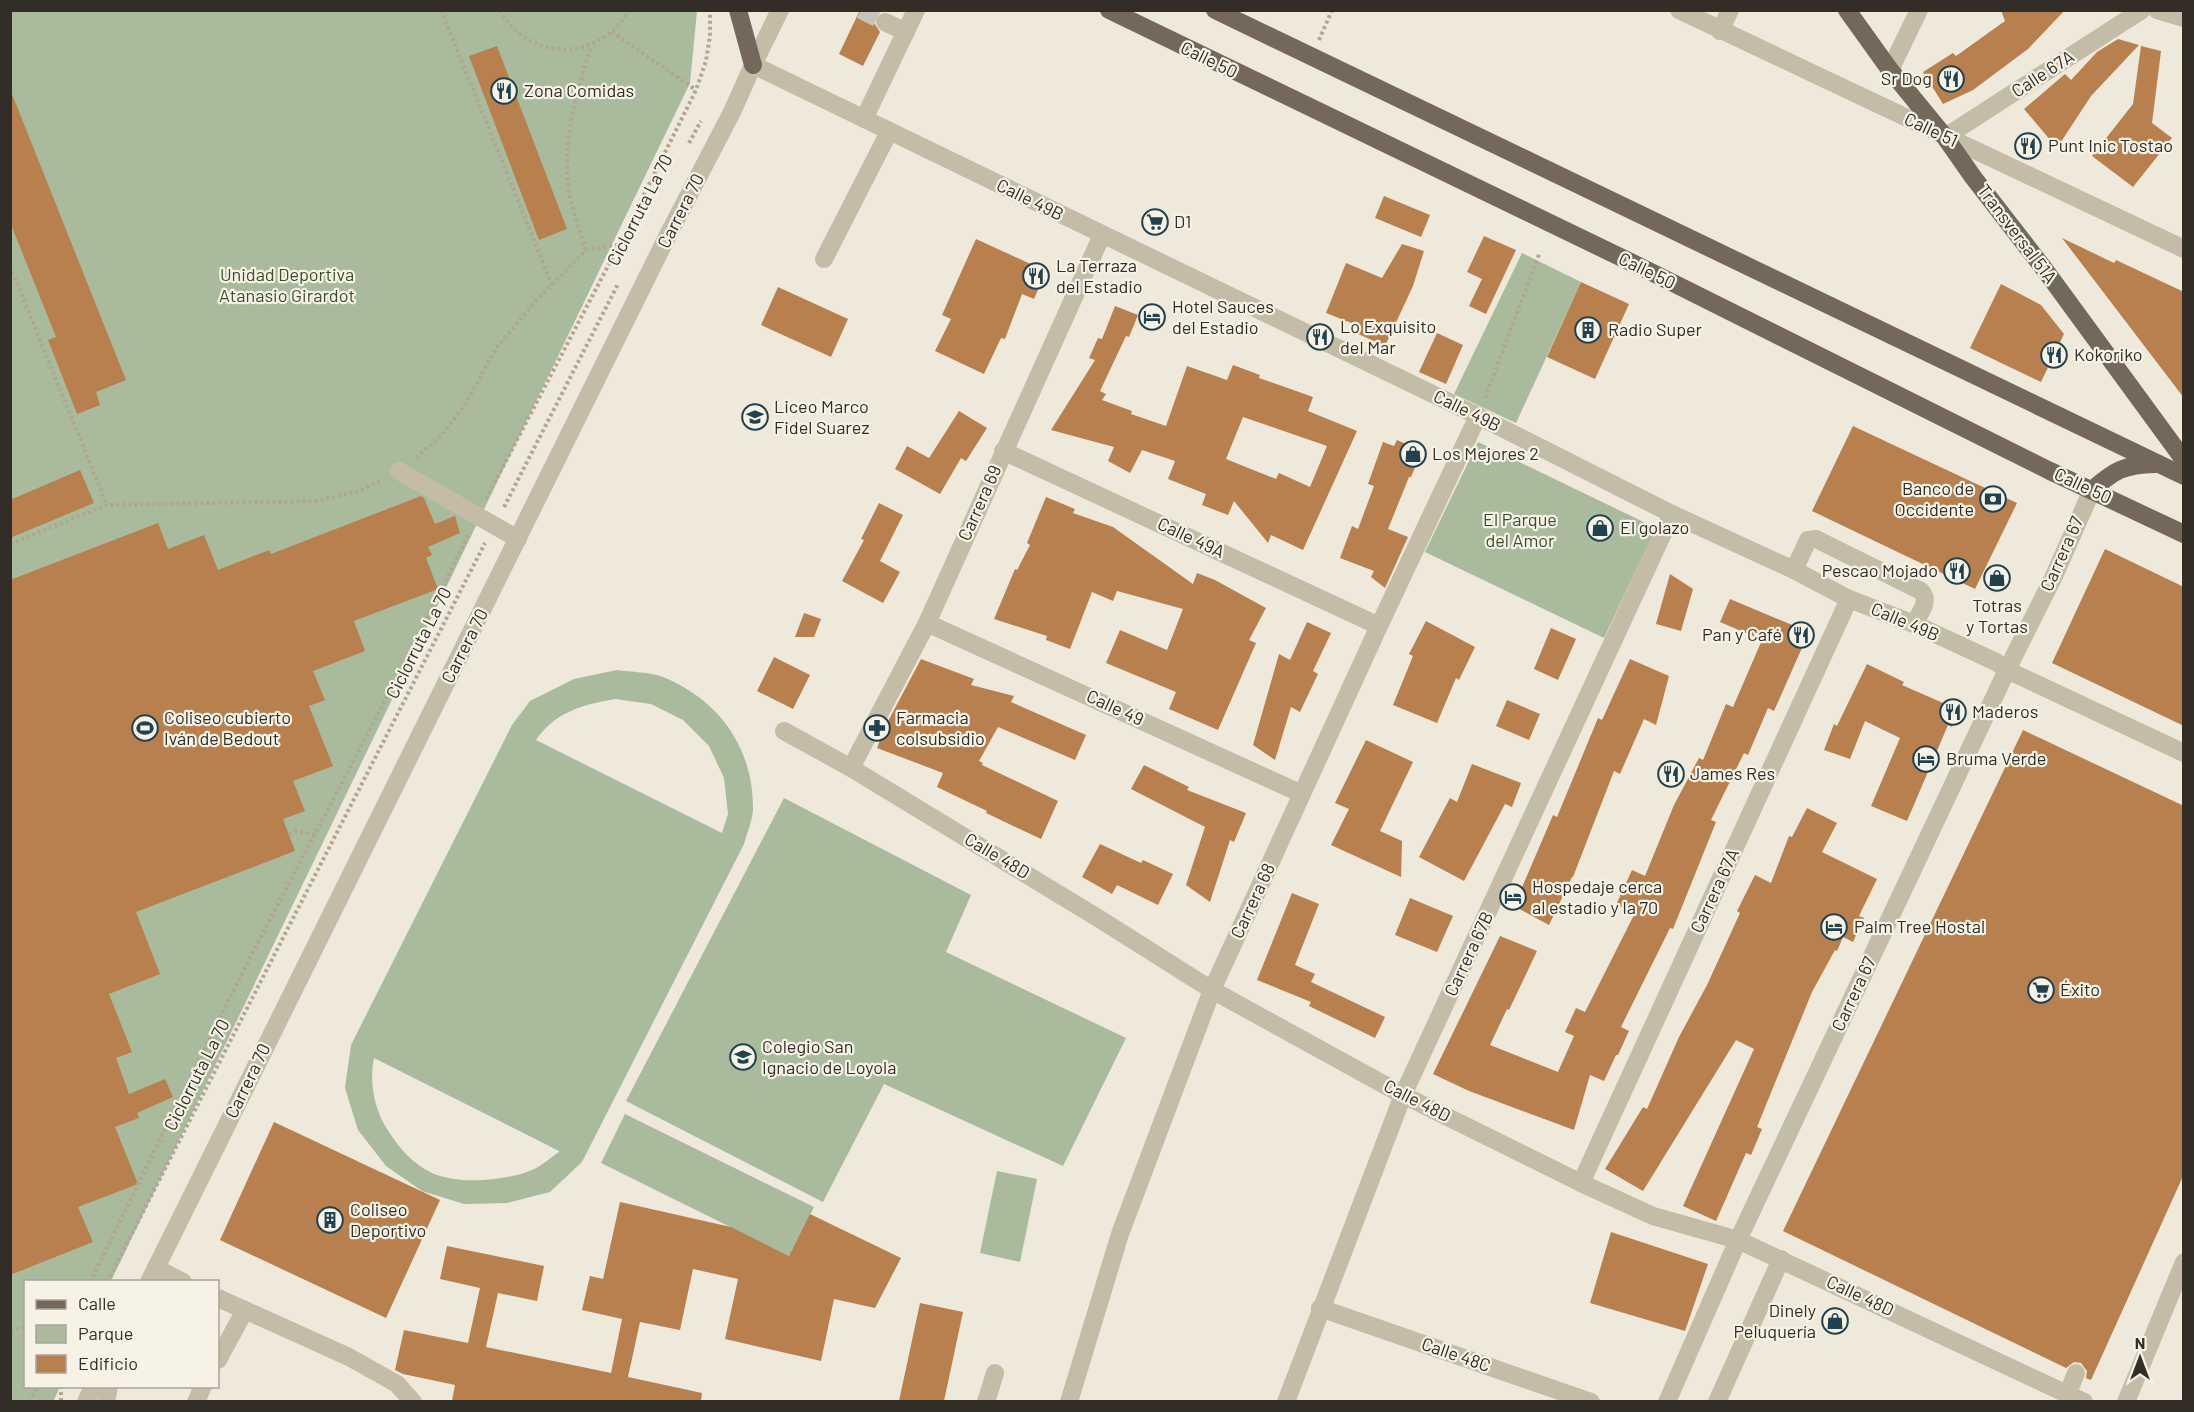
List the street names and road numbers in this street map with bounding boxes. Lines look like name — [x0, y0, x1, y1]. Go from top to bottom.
street label: Calle 50 — [1177, 36, 1242, 82]
street label: Calle 67A — [2007, 45, 2078, 102]
street label: Calle 51 — [1901, 107, 1962, 151]
street label: Ciclorruta La 70 — [601, 150, 677, 269]
street label: Carrera 70 — [652, 170, 708, 251]
street label: Calle 49B — [993, 173, 1068, 225]
street label: Transversal 51A — [1973, 179, 2062, 287]
street label: Calle 50 — [1615, 247, 1680, 293]
street label: Calle 49B — [1430, 384, 1505, 436]
street label: Carrera 69 — [953, 461, 1006, 544]
street label: Calle 50 — [2051, 462, 2116, 508]
street label: Calle 49A — [1154, 512, 1229, 562]
street label: Carrera 67 — [2035, 512, 2088, 594]
street label: Ciclorruta La 70 — [380, 583, 456, 702]
street label: Calle 49B — [1868, 597, 1943, 645]
street label: Carrera 70 — [436, 605, 492, 686]
street label: Calle 49 — [1083, 684, 1148, 730]
street label: Calle 48D — [961, 827, 1034, 883]
street label: Carrera 67A — [1685, 845, 1743, 936]
street label: Carrera 68 — [1225, 859, 1279, 942]
street label: Carrera 67B — [1439, 908, 1497, 999]
street label: Carrera 67 — [1826, 952, 1880, 1034]
street label: Ciclorruta La 70 — [158, 1015, 234, 1134]
street label: Carrera 70 — [220, 1040, 275, 1122]
street label: Calle 48D — [1380, 1074, 1454, 1126]
street label: Calle 48D — [1823, 1270, 1898, 1320]
street label: Calle 48C — [1419, 1332, 1494, 1376]

